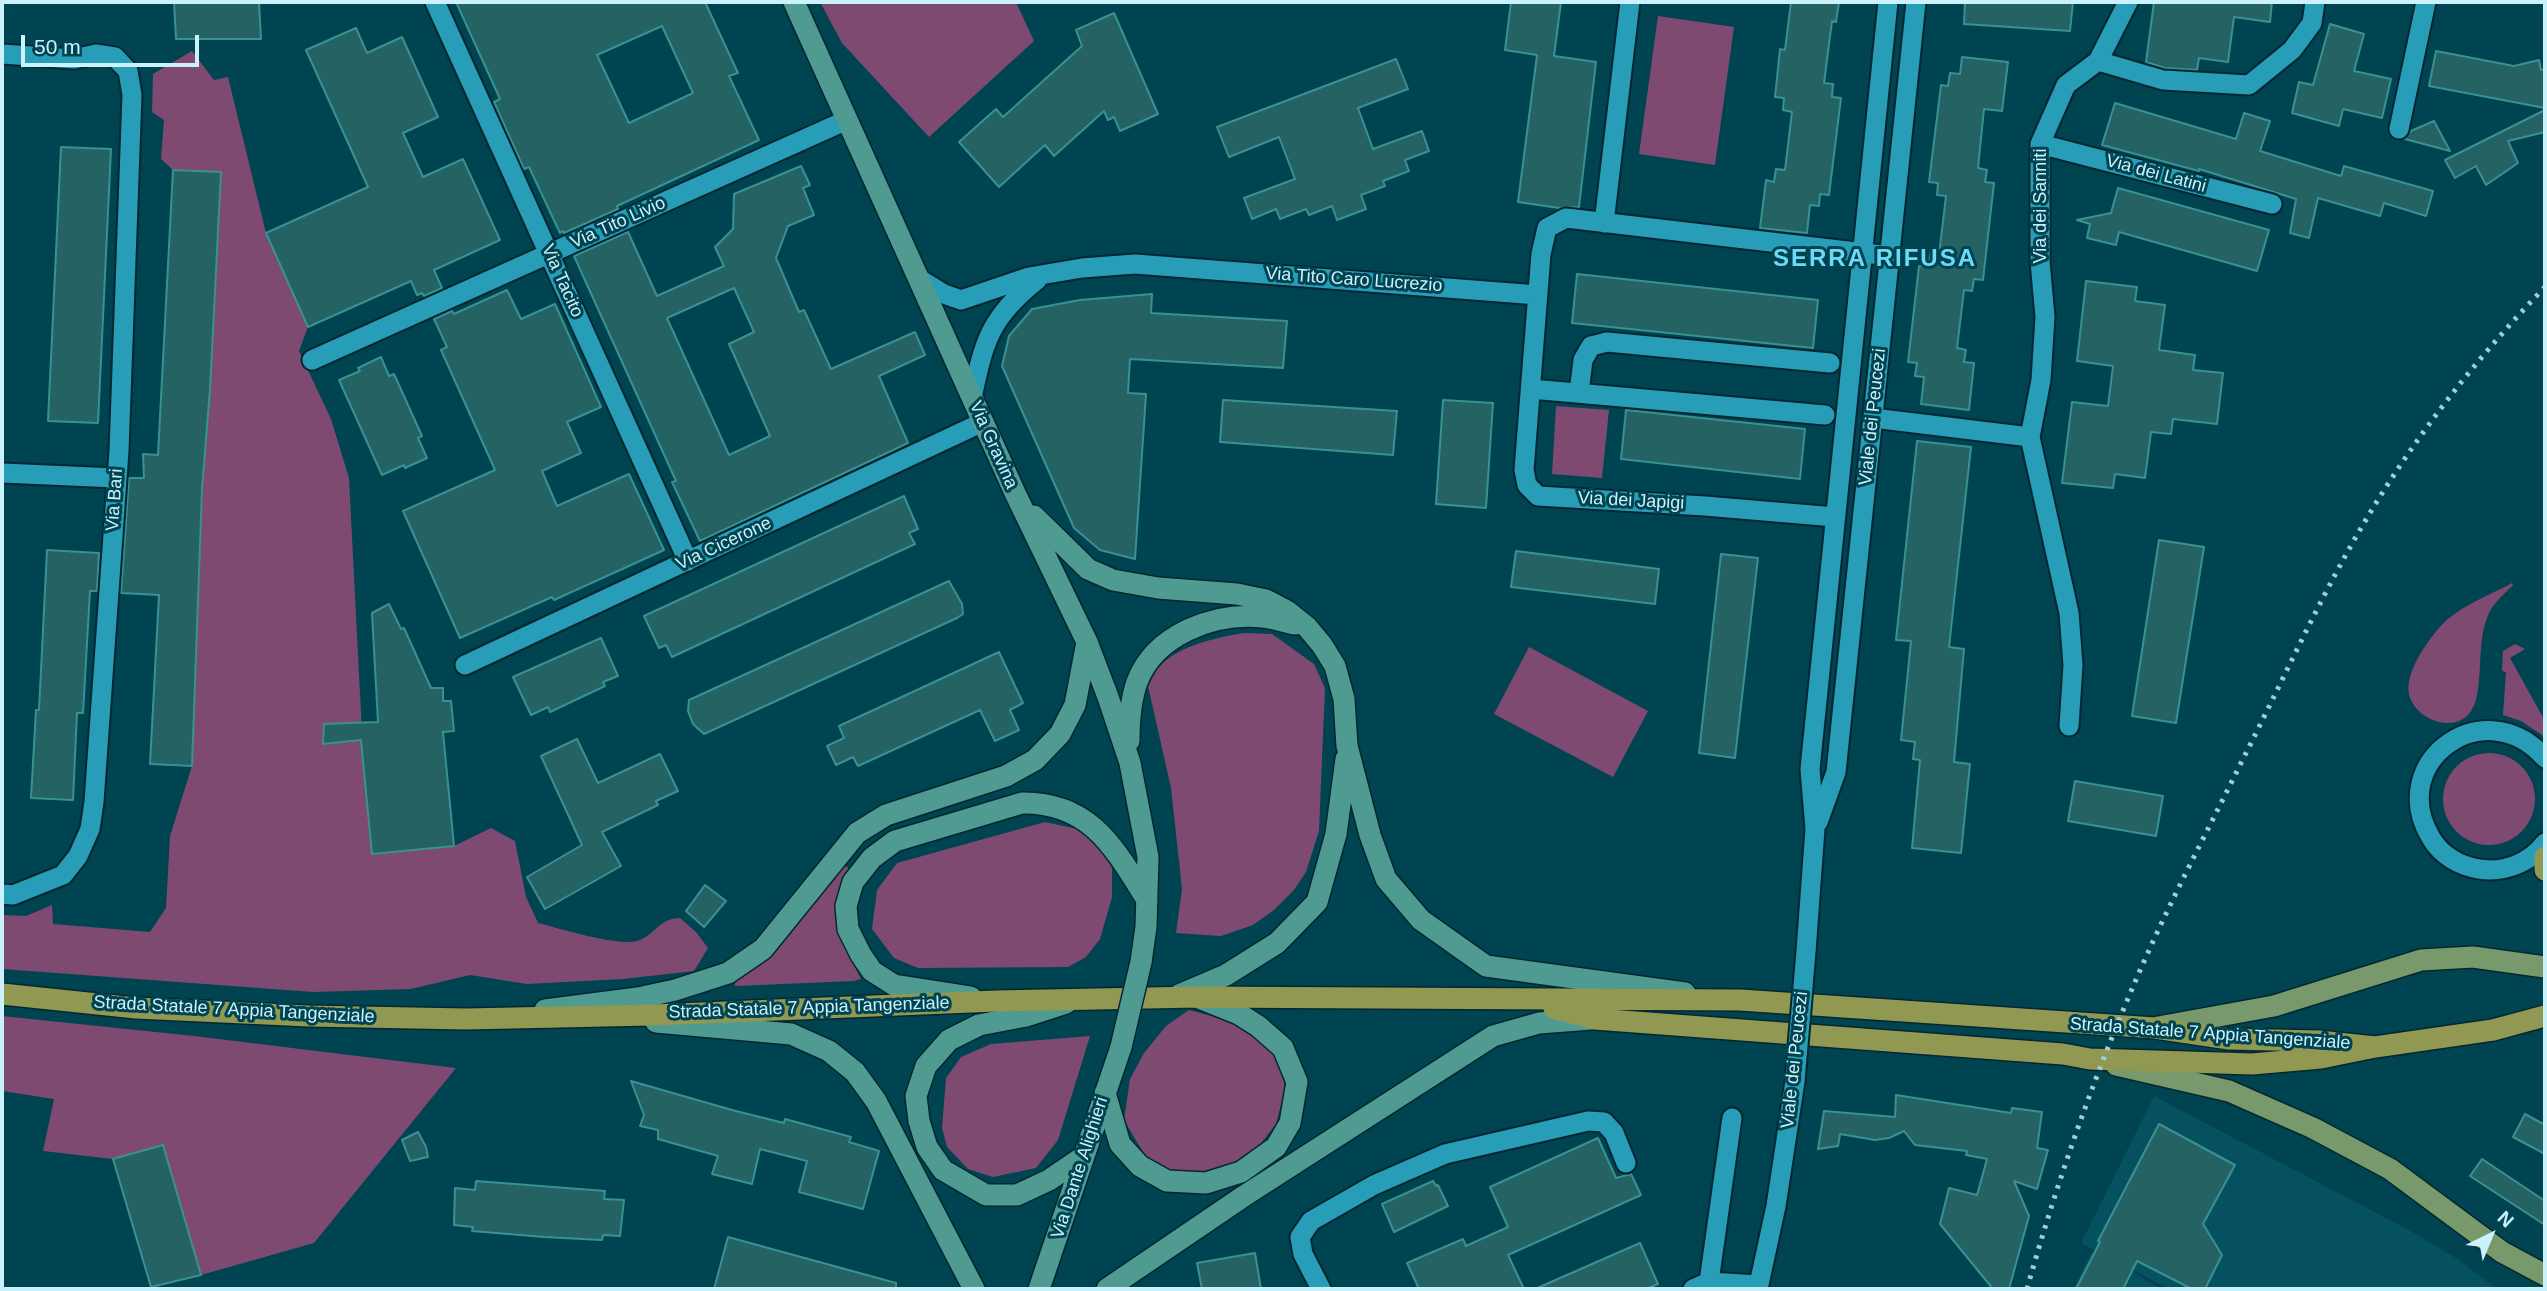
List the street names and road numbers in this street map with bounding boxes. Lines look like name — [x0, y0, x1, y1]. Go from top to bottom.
street label: Via dei Sanniti — [2030, 149, 2052, 263]
street label: Via dei Latini — [2104, 150, 2208, 198]
street label: Via Tito Livio — [567, 192, 669, 254]
street label: Via Tacito — [536, 241, 588, 321]
street label: Via Tito Caro Lucrezio — [1265, 263, 1443, 297]
street label: Viale dei Peucezi — [1855, 347, 1891, 487]
street label: Via Gravina — [964, 398, 1022, 492]
street label: Via Bari — [102, 468, 128, 532]
street label: Via dei Japigi — [1577, 487, 1685, 515]
street label: Via Cicerone — [673, 513, 775, 575]
street label: Viale dei Peucezi — [1777, 990, 1813, 1130]
street label: Strada Statale 7 Appia Tangenziale — [93, 992, 375, 1028]
street label: Strada Statale 7 Appia Tangenziale — [668, 992, 950, 1024]
street label: Strada Statale 7 Appia Tangenziale — [2069, 1013, 2351, 1055]
street label: Via Dante Alighieri — [1047, 1094, 1113, 1242]

